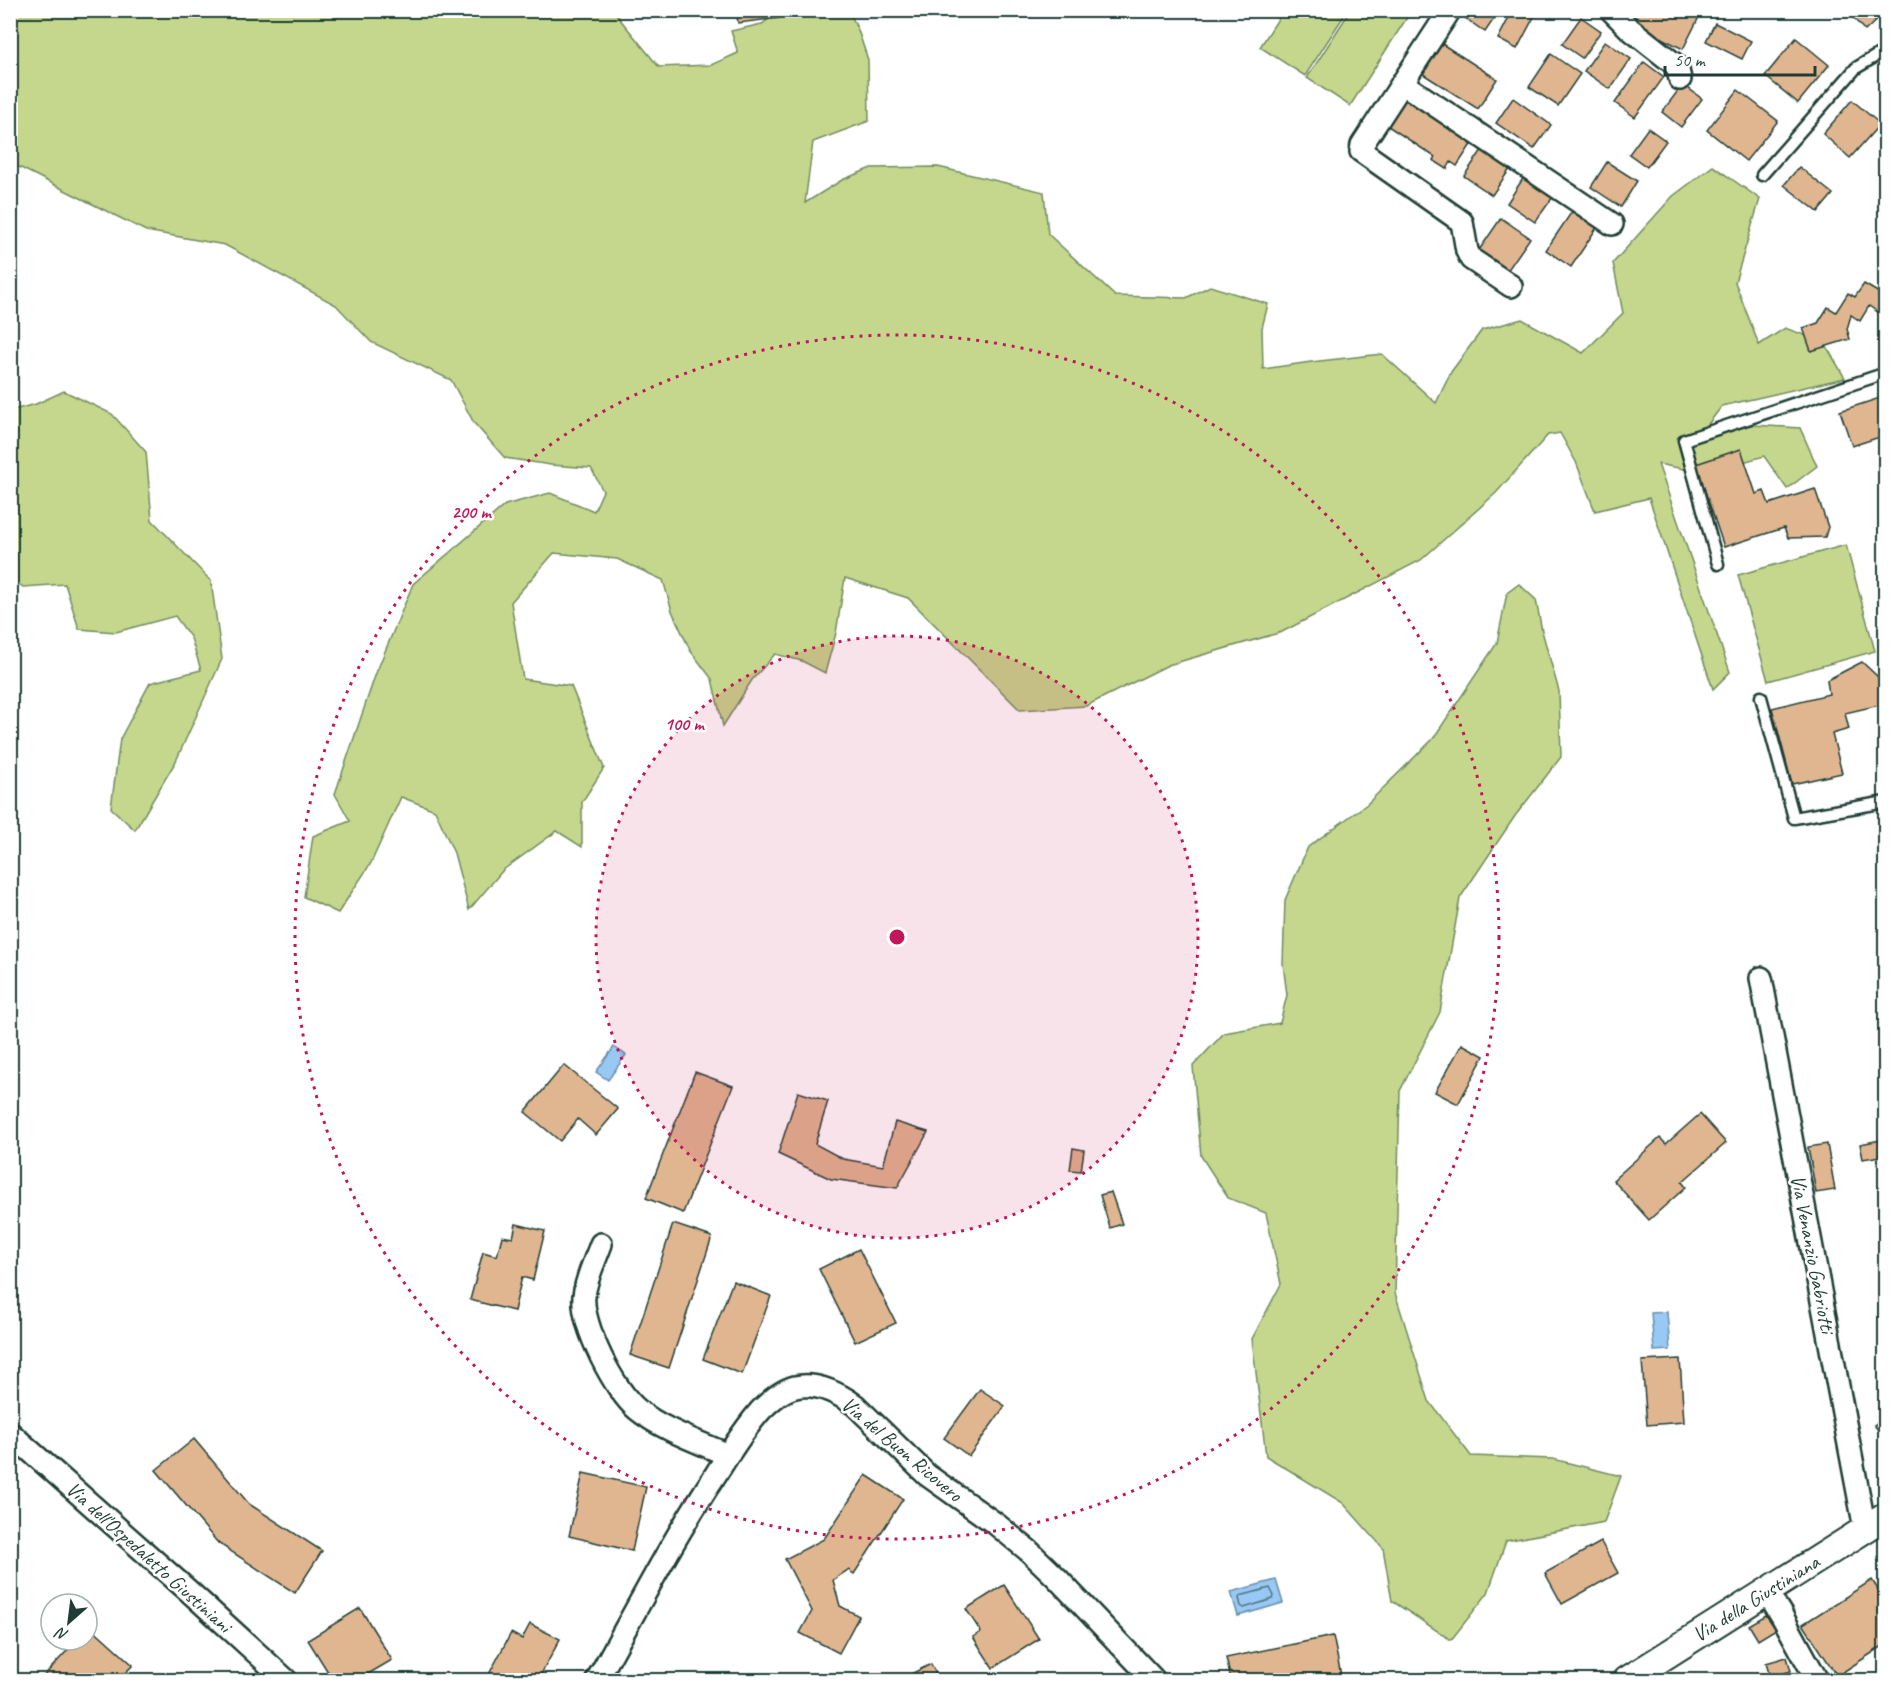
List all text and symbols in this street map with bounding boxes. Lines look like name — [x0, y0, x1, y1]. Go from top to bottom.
scale bar — [1665, 39, 1815, 77]
text: 50 m — [1674, 49, 1707, 71]
text: 200 m — [452, 501, 492, 523]
text: 100 m — [665, 713, 705, 735]
centre of rings — [887, 927, 907, 947]
street label: Via Venanzio Gabriotti — [1785, 1173, 1842, 1338]
street label: Via del Buon Ricovero — [836, 1391, 969, 1508]
street label: Via dell'Ospedaletto Giustiniani — [61, 1476, 239, 1640]
street label: Via della Giustiniana — [1688, 1548, 1826, 1647]
north arrow — [39, 1592, 99, 1652]
text: N — [51, 1622, 71, 1646]

